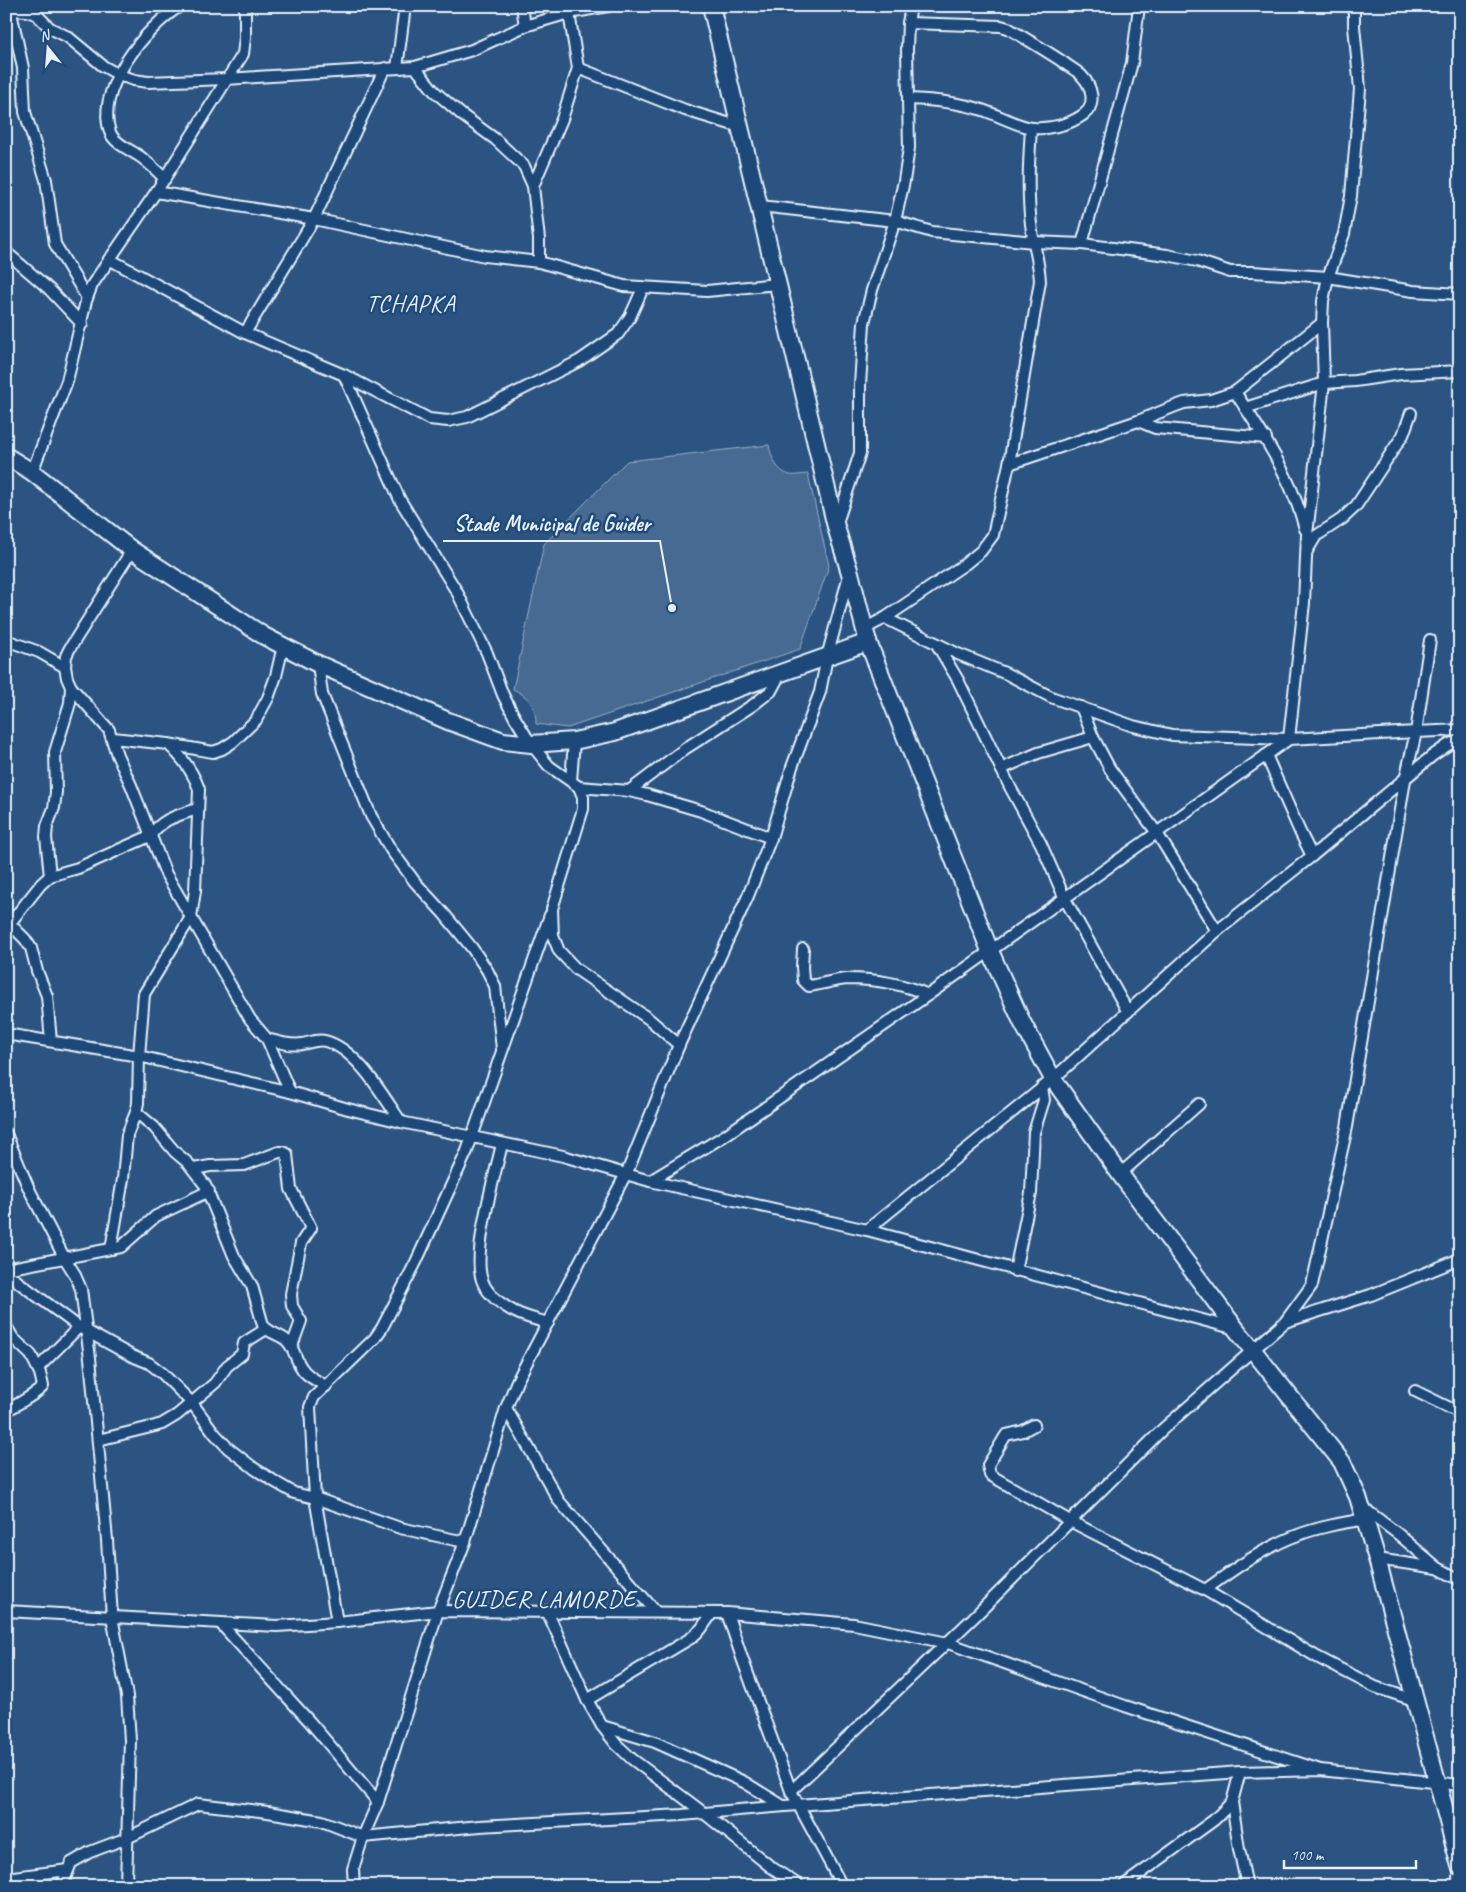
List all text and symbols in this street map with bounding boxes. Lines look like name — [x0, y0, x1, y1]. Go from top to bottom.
north arrow — [22, 22, 72, 72]
text: N — [38, 26, 53, 45]
district label: TCHAPKA — [366, 288, 456, 318]
callout: Stade Municipal de Guider — [443, 504, 660, 541]
text: Stade Municipal de Guider — [454, 510, 652, 538]
district label: GUIDER LAMORDE — [452, 1584, 638, 1614]
scale bar — [1284, 1837, 1416, 1869]
text: 100 m — [1291, 1846, 1325, 1865]

